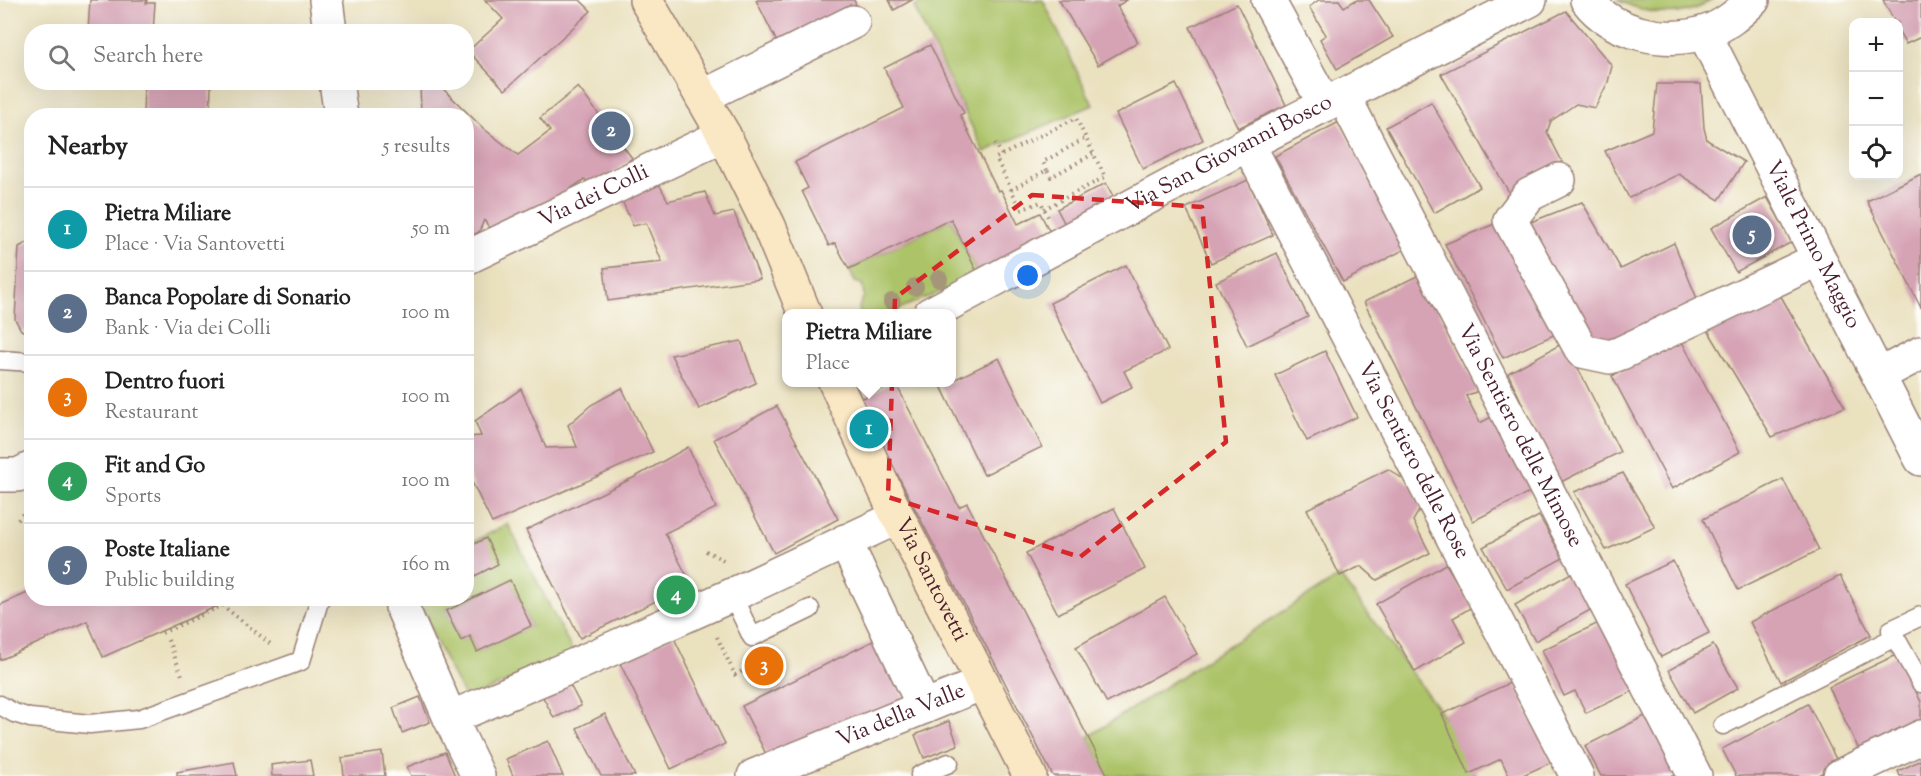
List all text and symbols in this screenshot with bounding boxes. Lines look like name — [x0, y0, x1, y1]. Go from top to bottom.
map controls — [1849, 18, 1903, 180]
button: + — [1849, 18, 1903, 72]
search box — [24, 24, 474, 90]
icon: search — [45, 41, 78, 74]
text: Search here — [93, 41, 203, 73]
button: − — [1849, 72, 1903, 126]
street label: Via San Giovanni Bosco — [1120, 87, 1338, 222]
pin: 2 — [592, 108, 630, 154]
button: locate — [1849, 126, 1903, 180]
text: Nearby — [48, 129, 128, 166]
text: 5 results — [383, 133, 450, 162]
street label: Viale Primo Maggio — [1756, 156, 1868, 335]
street label: Via dei Colli — [534, 157, 655, 237]
text: Pietra Miliare — [105, 199, 231, 231]
pin: 5 — [1732, 212, 1772, 258]
text: 1 — [64, 215, 71, 244]
text: 50 m — [412, 215, 450, 244]
text: Place · Via Santovetti — [105, 231, 285, 260]
your location — [1013, 261, 1042, 290]
text: Banca Popolare di Sonario — [105, 283, 351, 315]
text: 2 — [63, 299, 72, 328]
text: 100 m — [401, 299, 450, 328]
popup — [782, 309, 956, 387]
text: Bank · Via dei Colli — [105, 315, 271, 344]
text: Pietra Miliare — [806, 318, 932, 350]
street label: Via Sentiero delle Mimose — [1448, 319, 1590, 553]
text: Place — [806, 350, 850, 379]
street label: Via Sentiero delle Rose — [1348, 356, 1477, 565]
text: Dentro fuori — [105, 367, 225, 399]
text: 3 — [63, 383, 72, 412]
text: 100 m — [401, 383, 450, 412]
text: Restaurant — [105, 399, 198, 428]
pin: 1 — [850, 406, 888, 452]
text: Fit and Go — [105, 451, 205, 483]
text: 4 — [62, 467, 73, 496]
text: 100 m — [401, 467, 450, 496]
text: Sports — [105, 483, 161, 512]
street label: Via Santovetti — [885, 513, 975, 648]
text: Poste Italiane — [105, 535, 230, 567]
text: 5 — [64, 551, 71, 580]
text: 160 m — [402, 551, 450, 580]
text: Public building — [105, 567, 235, 596]
pin: 4 — [656, 572, 696, 618]
pin: 3 — [744, 644, 783, 688]
street label: Via della Valle — [832, 676, 970, 757]

